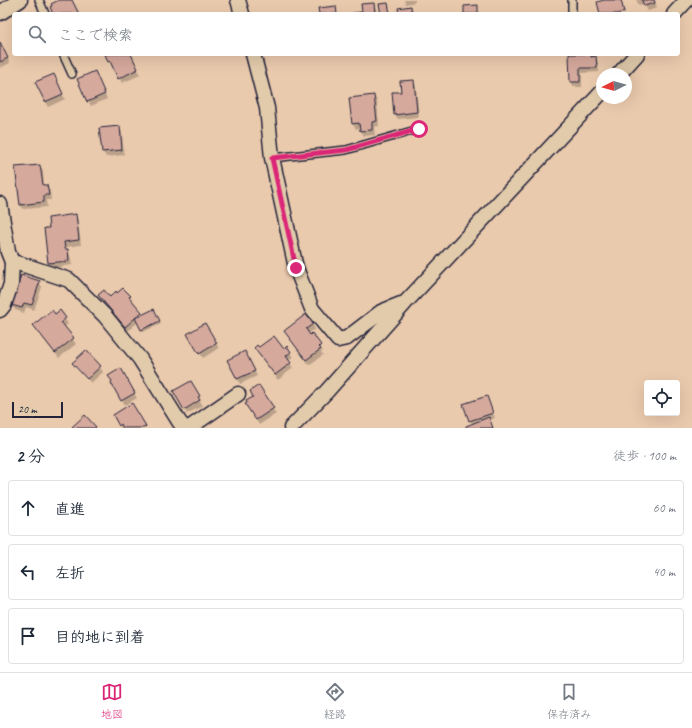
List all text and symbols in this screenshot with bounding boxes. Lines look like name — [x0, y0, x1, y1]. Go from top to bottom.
search box — [12, 12, 680, 56]
icon: search — [26, 23, 48, 45]
text: ここで検索 — [58, 26, 133, 45]
north arrow — [596, 68, 632, 104]
route start — [410, 120, 428, 138]
route end — [287, 259, 305, 277]
map controls — [644, 380, 680, 416]
button: locate — [644, 380, 680, 416]
scale bar — [12, 400, 63, 419]
text: 20 m — [18, 402, 37, 416]
text: 2 分 — [16, 446, 45, 467]
text: 徒歩 · 100 m — [613, 448, 676, 464]
icon: ahead — [17, 497, 39, 519]
text: 直進 — [55, 500, 85, 519]
text: 60 m — [653, 500, 675, 516]
icon: left — [17, 561, 39, 583]
text: 左折 — [55, 564, 85, 583]
text: 40 m — [653, 564, 675, 580]
icon: arrive — [17, 625, 39, 647]
text: 目的地に到着 — [55, 628, 145, 647]
tab: 地図 — [101, 681, 123, 721]
tab: 経路 — [324, 681, 346, 721]
tab: 保存済み — [547, 681, 591, 721]

